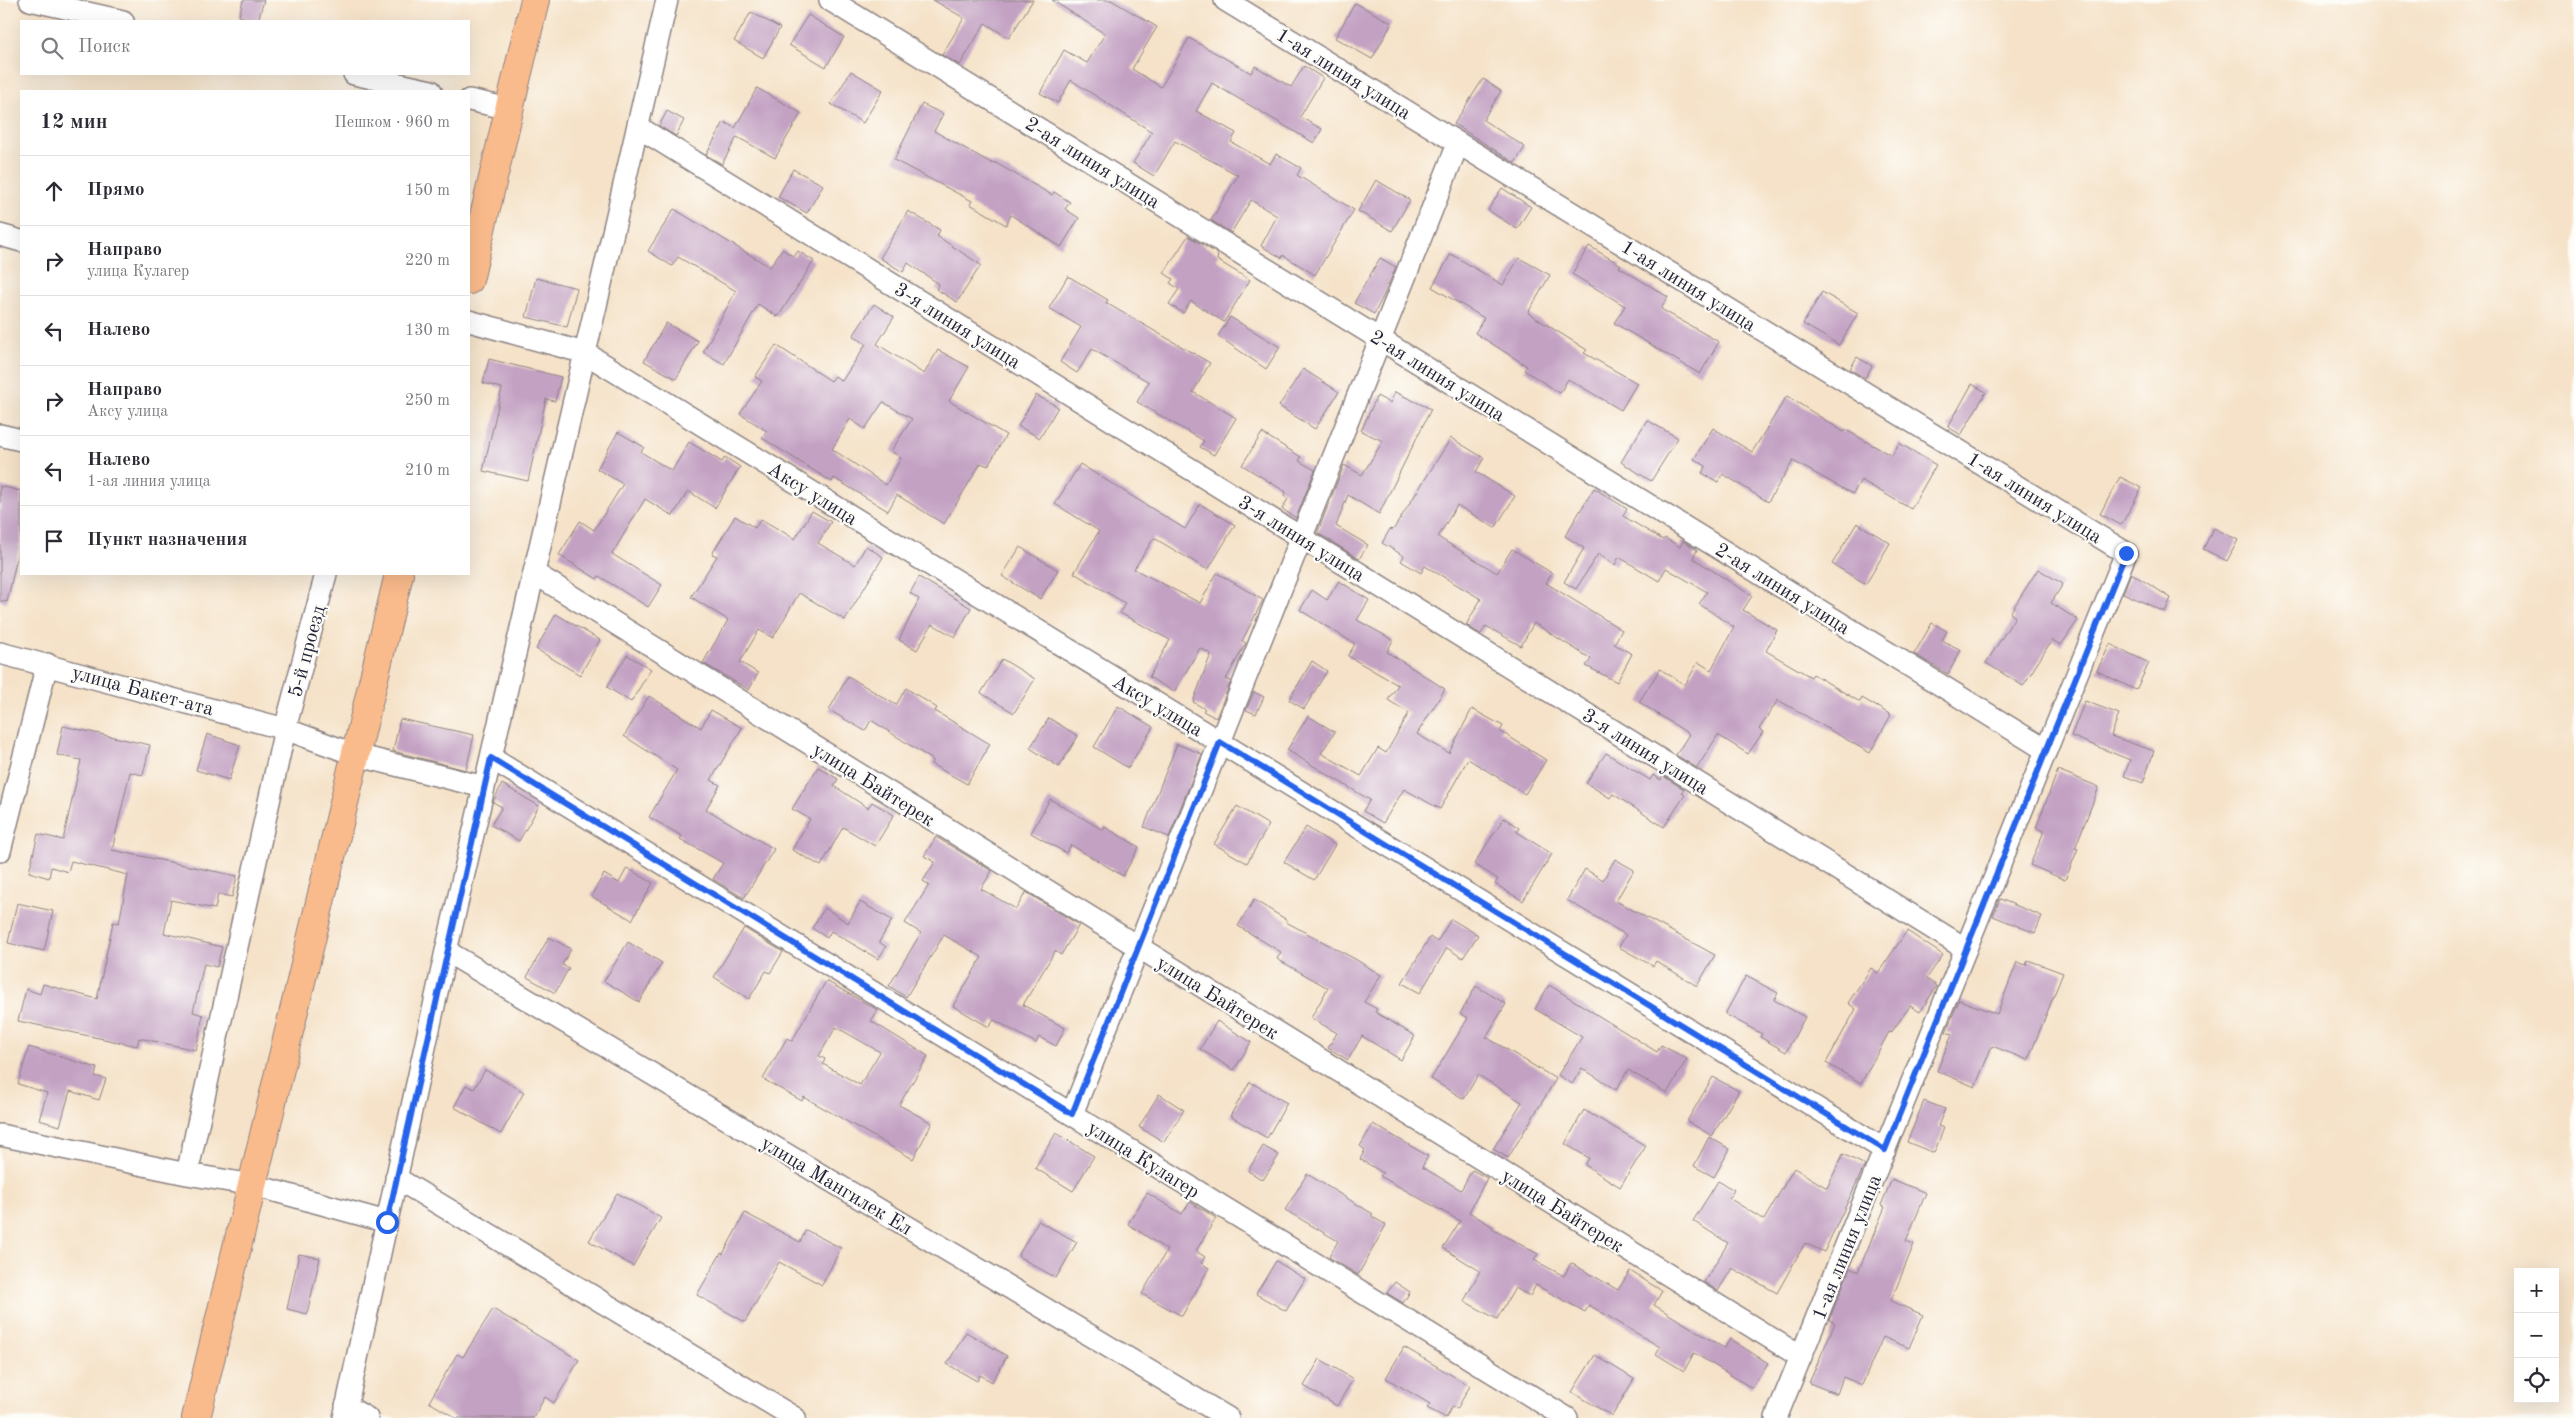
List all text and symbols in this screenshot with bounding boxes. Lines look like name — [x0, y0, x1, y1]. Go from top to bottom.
search box — [20, 20, 470, 75]
street label: 1-ая линия улица — [1272, 25, 1414, 124]
icon: search — [38, 34, 66, 62]
text: Поиск — [78, 38, 130, 57]
text: 12 мин — [40, 112, 108, 133]
street label: 2-ая линия улица — [1021, 114, 1163, 213]
text: Пешком · 960 m — [334, 115, 450, 131]
icon: ahead — [40, 177, 68, 205]
text: Прямо — [87, 181, 145, 200]
text: 150 m — [405, 183, 450, 199]
street label: 1-ая линия улица — [1617, 237, 1759, 336]
text: Направо — [87, 241, 162, 260]
icon: right — [40, 247, 68, 275]
text: 220 m — [405, 253, 450, 269]
text: улица Кулагер — [87, 264, 189, 280]
street label: 3-я линия улица — [890, 280, 1024, 374]
icon: left — [40, 317, 68, 345]
text: Налево — [87, 321, 150, 340]
text: 130 m — [405, 323, 450, 339]
street label: 2-ая линия улица — [1366, 327, 1508, 426]
text: Направо — [87, 381, 162, 400]
icon: right — [40, 387, 68, 415]
text: 250 m — [405, 393, 450, 409]
text: Аксу улица — [87, 404, 168, 420]
street label: 1-ая линия улица — [1963, 449, 2105, 548]
text: Налево — [87, 451, 150, 470]
icon: left — [40, 457, 68, 485]
street label: Аксу улица — [764, 459, 860, 530]
text: 210 m — [405, 463, 450, 479]
text: 1-ая линия улица — [87, 474, 211, 490]
street label: 3-я линия улица — [1234, 493, 1368, 587]
icon: arrive — [40, 527, 68, 555]
text: Пункт назначения — [87, 531, 247, 550]
street label: 2-ая линия улица — [1711, 540, 1853, 639]
route end — [2115, 542, 2138, 565]
street label: 5-й проезд — [286, 603, 330, 700]
street label: улица Бакет-ата — [69, 663, 216, 721]
street label: Аксу улица — [1108, 672, 1206, 741]
street label: 3-я линия улица — [1578, 706, 1712, 800]
street label: улица Байтерек — [808, 740, 938, 831]
street label: улица Байтерек — [1152, 953, 1282, 1044]
street label: улица Кулагер — [1083, 1118, 1203, 1203]
street label: улица Мангилек Ел — [757, 1134, 915, 1240]
street label: улица Байтерек — [1497, 1166, 1627, 1257]
street label: 1-ая линия улица — [1810, 1172, 1886, 1323]
route start — [376, 1211, 399, 1234]
map controls — [2514, 1268, 2559, 1403]
button: + — [2514, 1268, 2559, 1313]
button: − — [2514, 1313, 2559, 1358]
button: locate — [2514, 1358, 2559, 1403]

